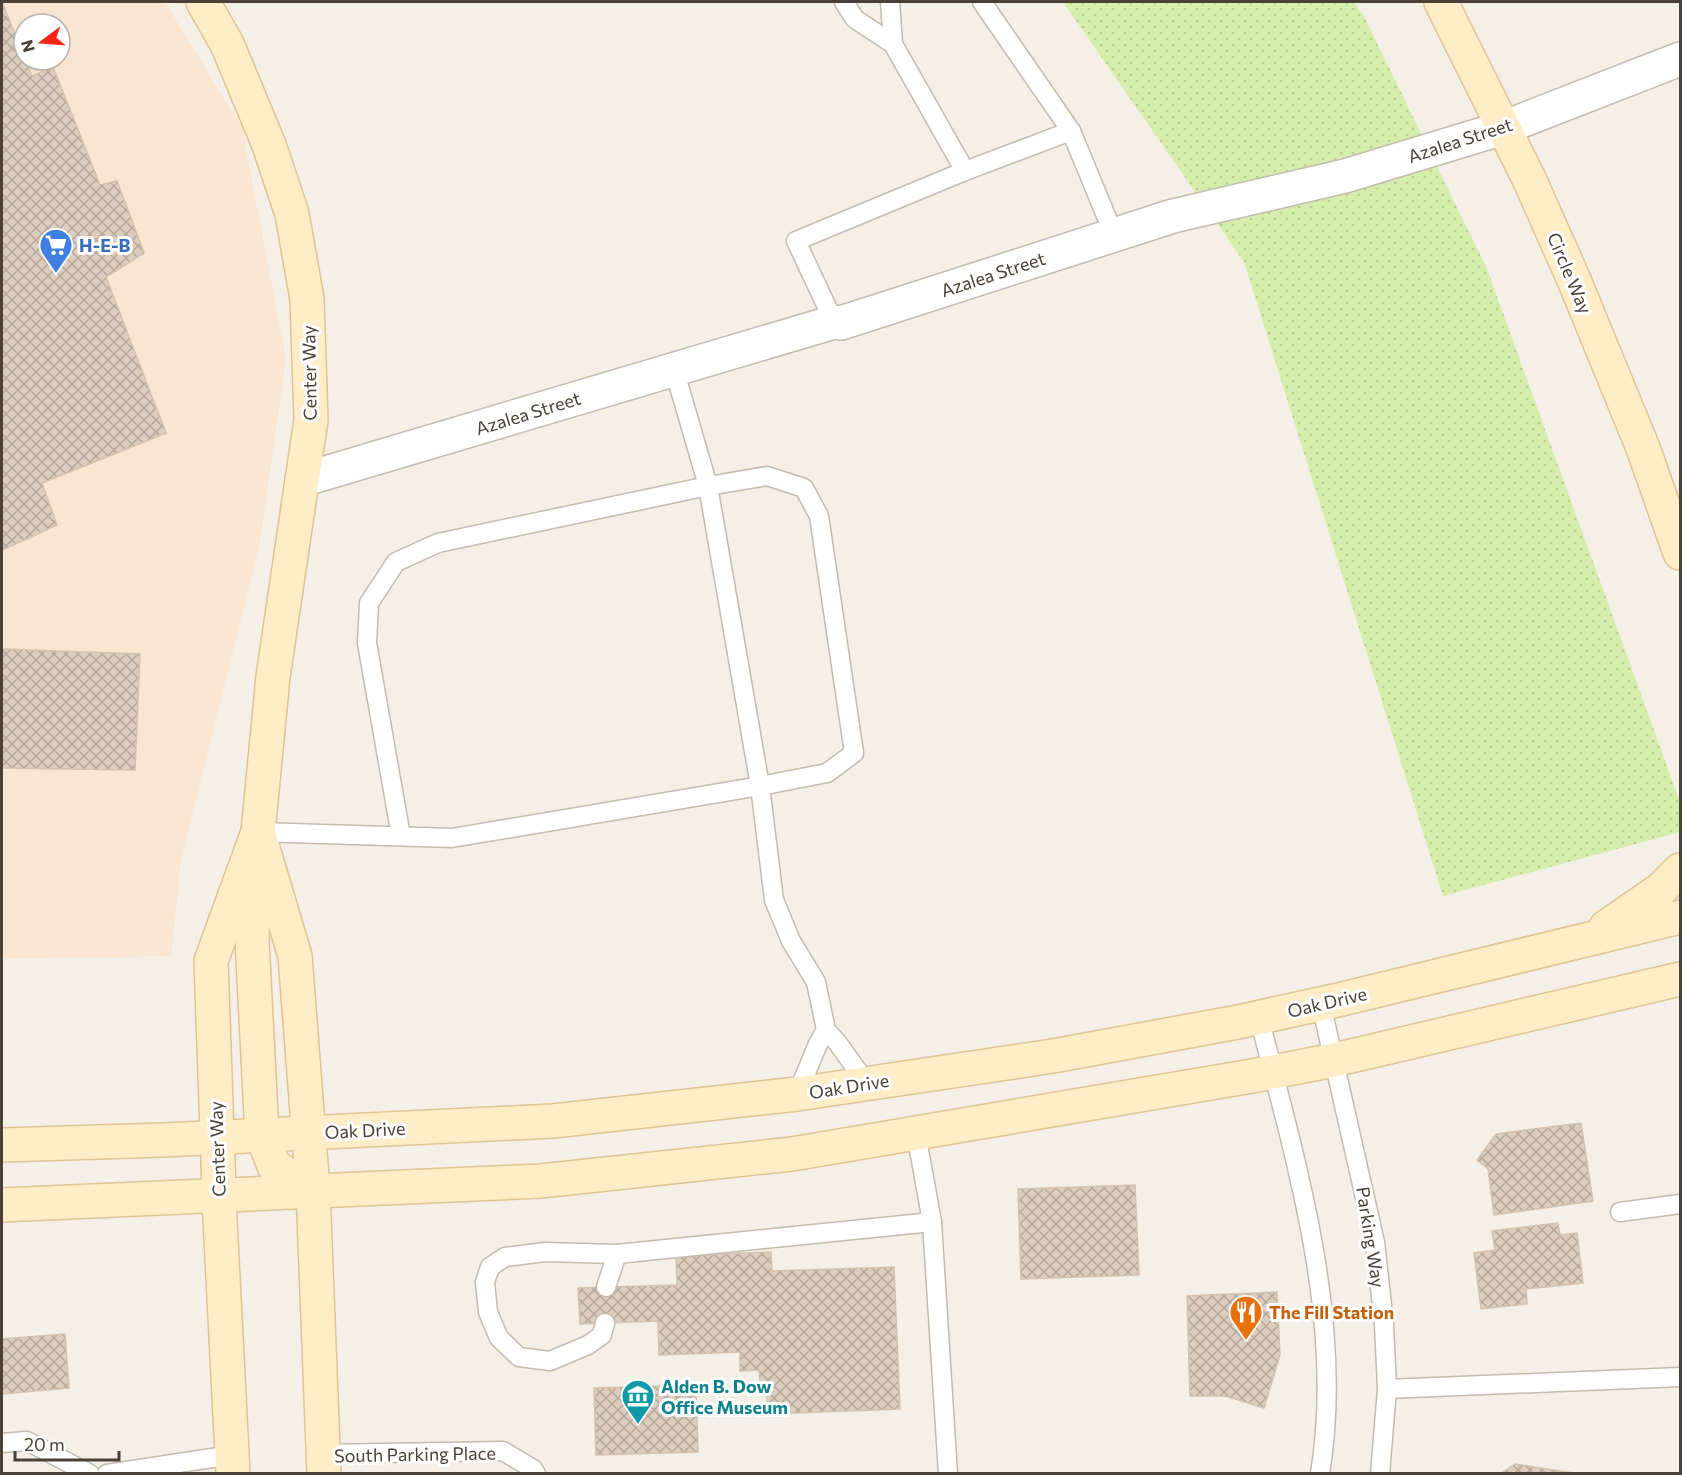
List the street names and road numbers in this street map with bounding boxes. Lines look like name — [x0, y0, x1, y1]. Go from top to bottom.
street label: Azalea Street — [1405, 113, 1515, 167]
street label: Circle Way — [1543, 229, 1597, 317]
street label: Azalea Street — [938, 247, 1048, 301]
street label: Center Way — [297, 325, 321, 421]
street label: Azalea Street — [473, 387, 583, 439]
street label: Oak Drive — [1285, 982, 1369, 1022]
street label: Oak Drive — [807, 1069, 891, 1103]
street label: Center Way — [204, 1101, 230, 1197]
street label: Oak Drive — [324, 1117, 406, 1143]
street label: Parking Way — [1352, 1185, 1390, 1289]
street label: South Parking Place — [334, 1442, 496, 1466]

